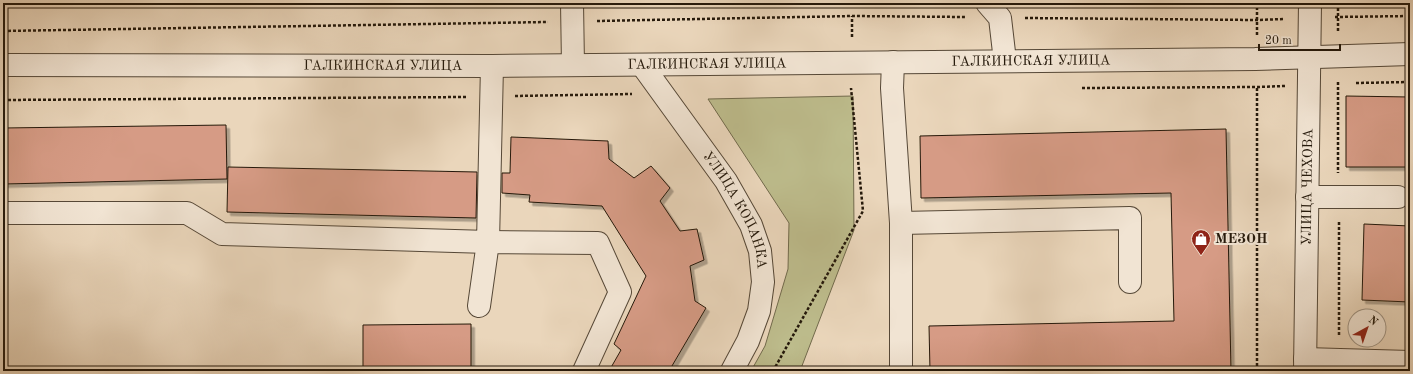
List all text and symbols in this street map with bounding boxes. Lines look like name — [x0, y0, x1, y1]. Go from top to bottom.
scale bar — [1259, 26, 1340, 52]
text: 20 m — [1265, 35, 1292, 47]
street label: ГАЛКИНСКАЯ УЛИЦА — [952, 53, 1111, 69]
street label: ГАЛКИНСКАЯ УЛИЦА — [628, 56, 787, 72]
street label: ГАЛКИНСКАЯ УЛИЦА — [304, 59, 463, 73]
street label: УЛИЦА ЧЕХОВА — [1300, 128, 1315, 246]
street label: УЛИЦА КОПАНКА — [700, 149, 769, 270]
shop icon: МЕЗОН — [1190, 228, 1212, 256]
place label: МЕЗОН — [1215, 232, 1268, 246]
north arrow — [1347, 308, 1387, 348]
text: N — [1366, 315, 1380, 329]

